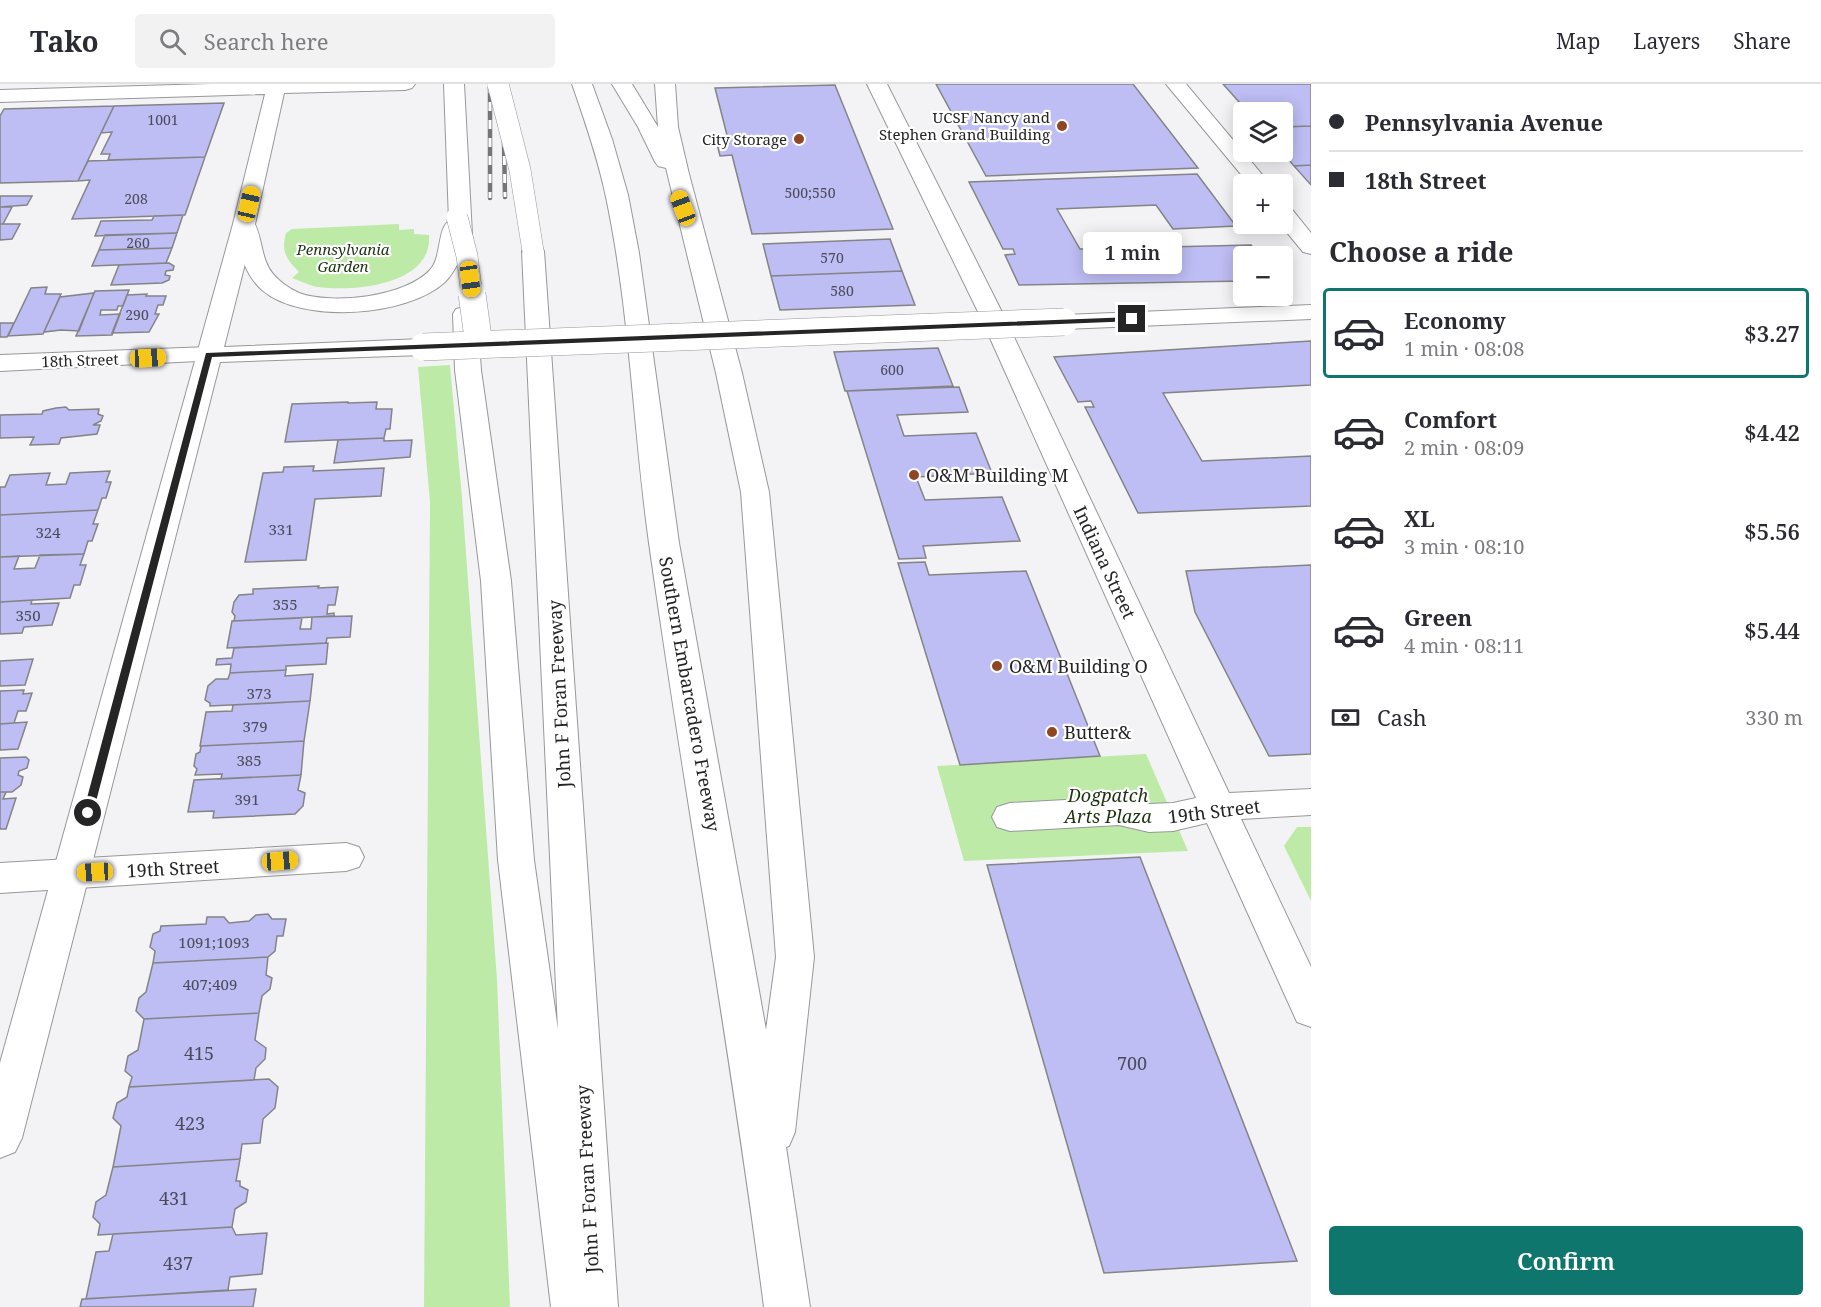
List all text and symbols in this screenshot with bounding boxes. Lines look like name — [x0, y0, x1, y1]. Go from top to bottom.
search box — [135, 14, 555, 68]
text: Tako — [30, 22, 99, 60]
icon: search — [156, 25, 189, 58]
text: Search here — [204, 26, 329, 56]
text: Map — [1556, 27, 1600, 55]
text: Layers — [1633, 27, 1700, 55]
text: Share — [1733, 27, 1791, 55]
map controls — [1233, 102, 1293, 306]
button: layers — [1233, 102, 1293, 162]
place label: UCSF Nancy and Stephen Grand Building — [879, 107, 1050, 144]
text: Pennsylvania Avenue — [1365, 107, 1603, 137]
house number: 1001 — [147, 110, 179, 129]
marker: UCSF Nancy and Stephen Grand Building — [1055, 119, 1069, 133]
place label: City Storage — [702, 129, 787, 149]
marker: City Storage — [792, 132, 806, 146]
text: 18th Street — [1365, 165, 1486, 195]
button: + — [1233, 174, 1293, 234]
house number: 500;550 — [785, 183, 836, 202]
car — [236, 184, 262, 224]
car — [668, 188, 698, 228]
house number: 208 — [124, 189, 148, 208]
callout: 1 min — [1082, 232, 1182, 274]
house number: 260 — [126, 233, 150, 252]
text: Choose a ride — [1329, 233, 1514, 270]
park label: Pennsylvania Garden — [295, 239, 390, 276]
text: 1 min — [1105, 239, 1160, 266]
button: − — [1233, 246, 1293, 306]
house number: 570 — [820, 248, 844, 267]
car — [459, 260, 481, 298]
house number: 580 — [830, 281, 854, 300]
house number: 290 — [125, 305, 149, 324]
route end — [1118, 305, 1145, 332]
text: Economy — [1404, 305, 1506, 335]
icon: car — [1332, 306, 1386, 360]
text: $3.27 — [1744, 318, 1800, 348]
text: 1 min · 08:08 — [1404, 335, 1524, 362]
car — [130, 348, 166, 368]
street label: 18th Street — [41, 349, 119, 371]
house number: 600 — [880, 360, 904, 379]
text: Comfort — [1404, 404, 1497, 434]
icon: car — [1332, 405, 1386, 459]
text: $4.42 — [1744, 417, 1800, 447]
text: 2 min · 08:09 — [1404, 434, 1524, 461]
place label: O&M Building M — [926, 463, 1069, 487]
marker: O&M Building M — [907, 468, 921, 482]
street label: Indiana Street — [1068, 502, 1142, 622]
text: XL — [1404, 503, 1435, 533]
icon: car — [1332, 504, 1386, 558]
text: $5.56 — [1744, 516, 1800, 546]
house number: 331 — [268, 519, 294, 539]
house number: 324 — [35, 522, 61, 542]
text: 3 min · 08:10 — [1404, 533, 1524, 560]
street label: Southern Embarcadero Freeway — [654, 555, 726, 834]
house number: 355 — [272, 594, 298, 614]
street label: John F Foran Freeway — [542, 598, 576, 790]
text: Green — [1404, 602, 1472, 632]
icon: car — [1332, 603, 1386, 657]
house number: 350 — [15, 605, 41, 625]
text: $5.44 — [1744, 615, 1800, 645]
text: 4 min · 08:11 — [1404, 632, 1524, 659]
place label: O&M Building O — [1009, 654, 1148, 678]
marker: O&M Building O — [990, 659, 1004, 673]
house number: 373 — [246, 683, 272, 703]
icon: cash — [1329, 701, 1362, 734]
text: Cash — [1377, 702, 1427, 732]
text: 330 m — [1745, 704, 1803, 731]
house number: 379 — [242, 716, 268, 736]
place label: Butter& — [1064, 720, 1132, 744]
marker: Butter& — [1045, 725, 1059, 739]
house number: 385 — [236, 750, 262, 770]
park label: Dogpatch Arts Plaza — [1062, 783, 1152, 828]
house number: 391 — [234, 789, 260, 809]
street label: 19th Street — [1166, 793, 1262, 829]
route start — [74, 799, 101, 826]
car — [261, 851, 299, 871]
street label: 19th Street — [126, 854, 220, 882]
car — [77, 862, 113, 882]
house number: 1091;1093 — [178, 932, 250, 952]
house number: 407;409 — [183, 974, 237, 994]
house number: 415 — [184, 1041, 214, 1065]
house number: 700 — [1117, 1051, 1147, 1075]
street label: John F Foran Freeway — [570, 1083, 604, 1275]
house number: 423 — [175, 1111, 205, 1135]
house number: 431 — [159, 1186, 189, 1210]
button: Confirm — [1329, 1226, 1803, 1295]
house number: 437 — [163, 1251, 193, 1275]

